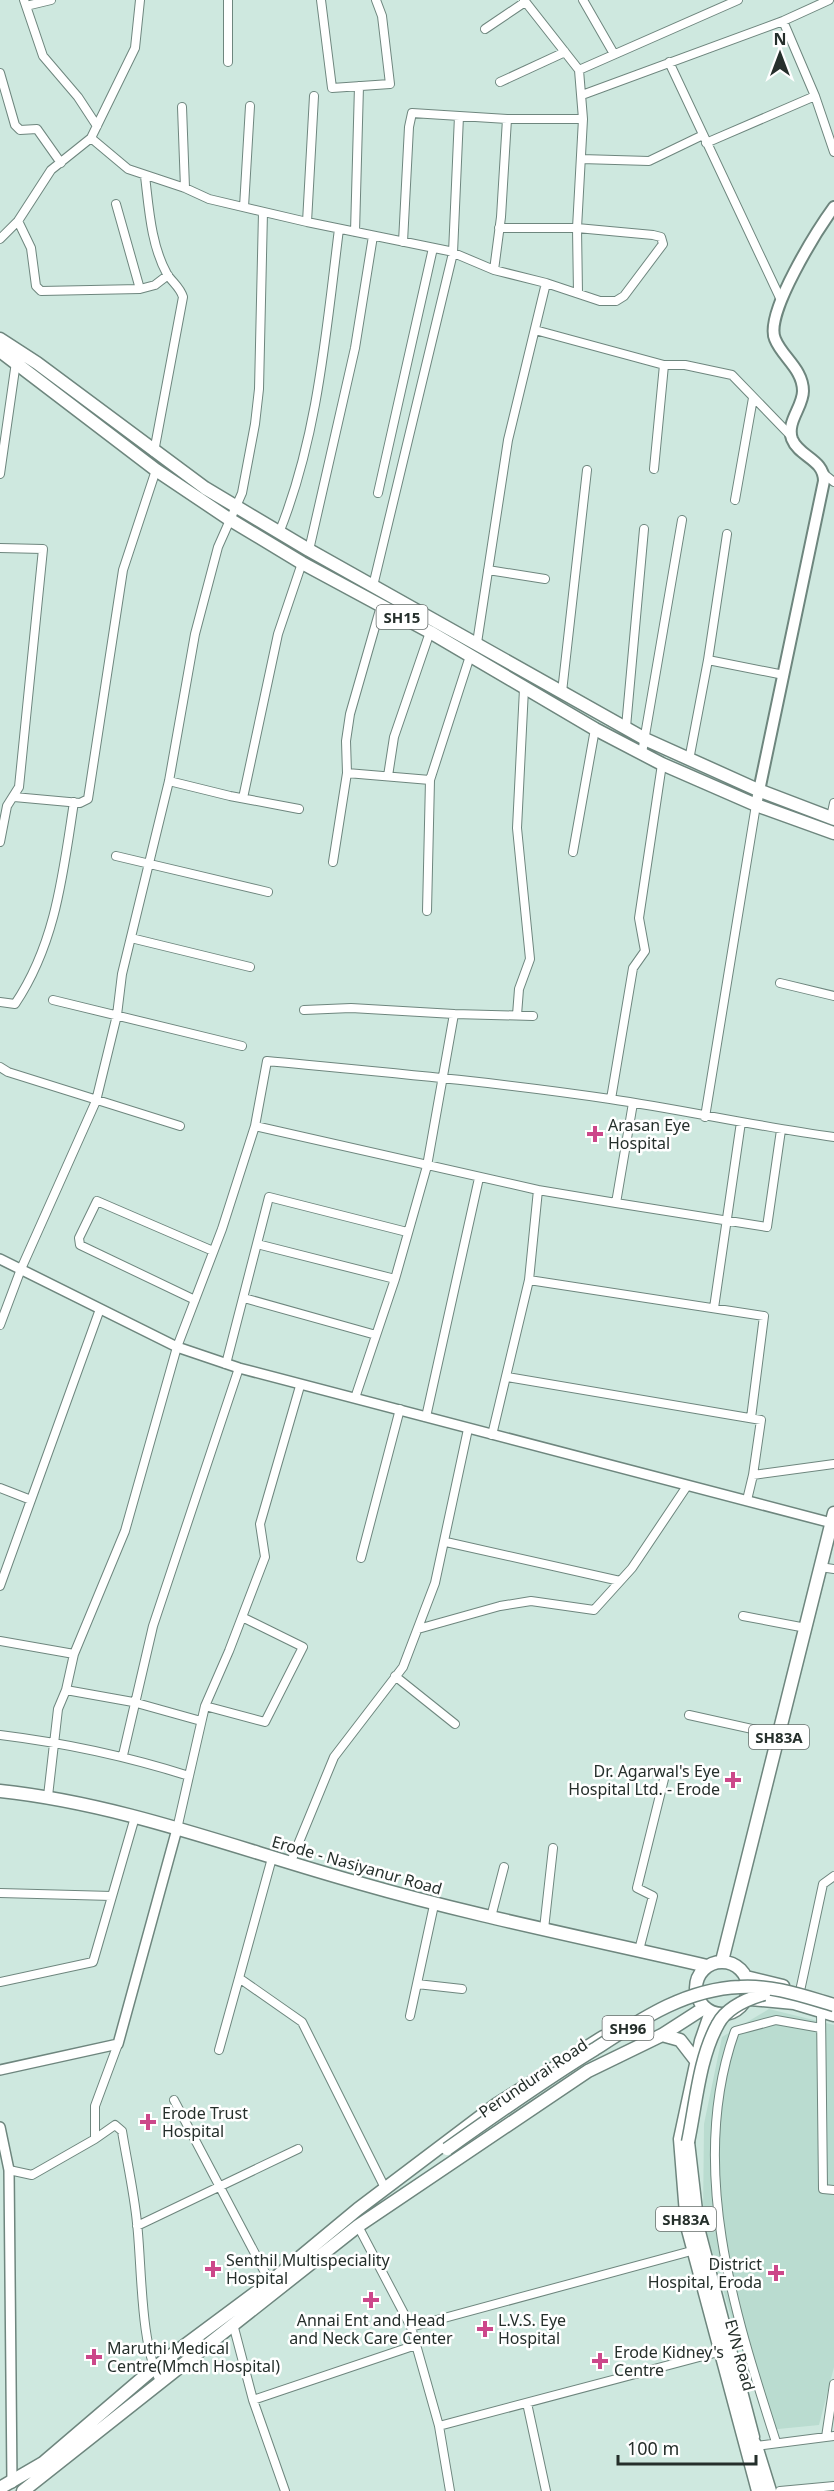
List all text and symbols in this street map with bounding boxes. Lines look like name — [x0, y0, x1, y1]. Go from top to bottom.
north arrow — [750, 24, 810, 84]
text: N — [773, 28, 787, 50]
road number: SH15 — [376, 605, 428, 629]
place label: Arasan Eye Hospital — [608, 1114, 690, 1154]
marker: Arasan Eye Hospital — [586, 1125, 604, 1143]
road number: SH83A — [749, 1725, 809, 1749]
place label: Dr. Agarwal's Eye Hospital Ltd. - Erode — [568, 1760, 720, 1800]
marker: Dr. Agarwal's Eye Hospital Ltd. - Erode — [724, 1771, 742, 1789]
street label: Erode - Nasiyanur Road — [269, 1830, 445, 1900]
road number: SH96 — [602, 2016, 654, 2040]
street label: Perundurai Road — [474, 2033, 592, 2123]
place label: Erode Trust Hospital — [162, 2102, 248, 2142]
marker: Erode Trust Hospital — [139, 2113, 157, 2131]
road number: SH83A — [656, 2207, 716, 2231]
place label: Senthil Multispeciality Hospital — [226, 2249, 391, 2289]
place label: District Hospital, Eroda — [648, 2253, 762, 2293]
marker: Senthil Multispeciality Hospital — [204, 2260, 222, 2278]
marker: District Hospital, Eroda — [767, 2264, 785, 2282]
marker: Annai Ent and Head and Neck Care Center — [362, 2291, 380, 2309]
place label: Annai Ent and Head and Neck Care Center — [289, 2309, 453, 2349]
place label: L.V.S. Eye Hospital — [498, 2309, 566, 2349]
street label: EVN Road — [720, 2317, 760, 2393]
marker: L.V.S. Eye Hospital — [476, 2320, 494, 2338]
place label: Maruthi Medical Centre(Mmch Hospital) — [107, 2337, 280, 2377]
place label: Erode Kidney's Centre — [614, 2341, 724, 2381]
marker: Maruthi Medical Centre(Mmch Hospital) — [85, 2348, 103, 2366]
marker: Erode Kidney's Centre — [591, 2352, 609, 2370]
scale bar — [618, 2428, 756, 2466]
text: 100 m — [627, 2436, 679, 2460]

